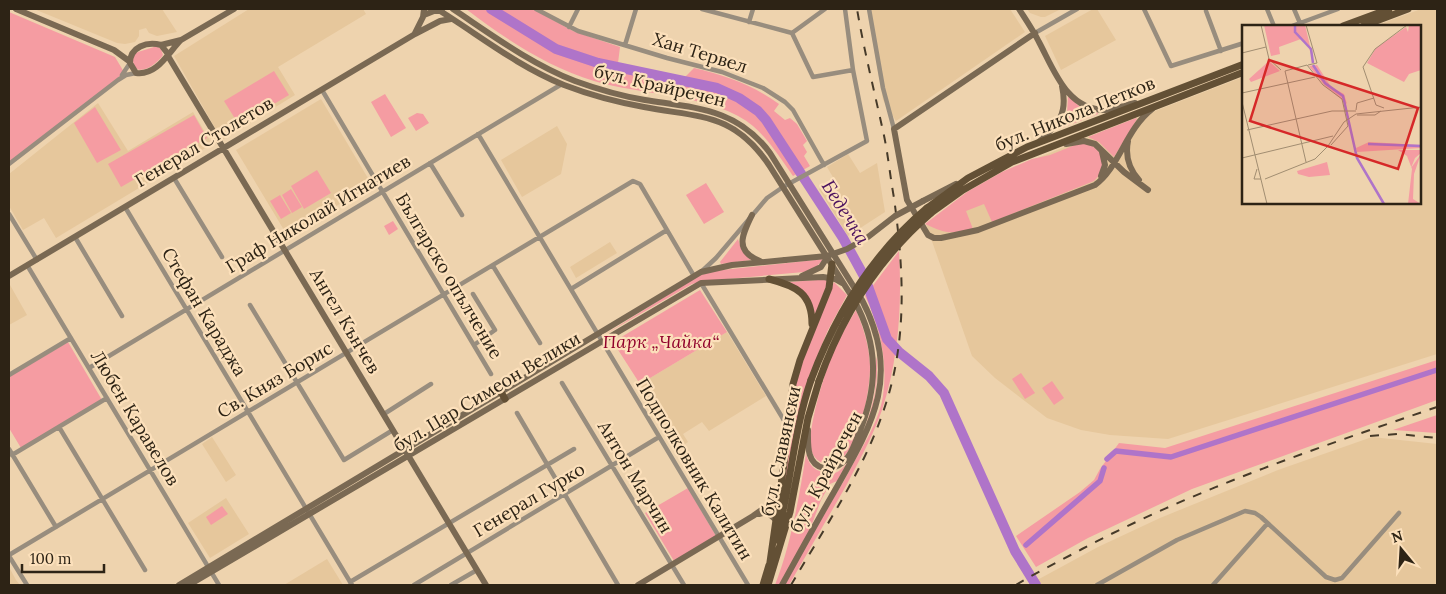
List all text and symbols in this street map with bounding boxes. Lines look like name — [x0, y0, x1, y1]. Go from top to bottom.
inset map — [1242, 25, 1421, 204]
street label: Хан Тервел — [650, 27, 750, 78]
street label: бул. Крайречен — [592, 59, 728, 112]
street label: бул. Никола Петков — [992, 71, 1158, 156]
street label: Генерал Столетов — [130, 91, 277, 192]
street label: Граф Николай Игнатиев — [221, 149, 414, 278]
water label: Бедечка — [817, 175, 875, 249]
street label: Българско опълчение — [391, 189, 508, 363]
street label: Стефан Караджа — [157, 243, 252, 380]
street label: Ангел Кънчев — [304, 263, 386, 378]
street label: бул. Цар Симеон Велики — [389, 327, 585, 457]
park label: Парк „Чайка“ — [603, 330, 719, 353]
street label: Св. Княз Борис — [213, 336, 337, 423]
street label: Любен Каравелов — [86, 346, 185, 490]
street label: Подполковник Калитин — [631, 374, 758, 564]
street label: бул. Славянски — [755, 384, 806, 518]
street label: бул. Крайречен — [784, 407, 867, 536]
street label: Антон Марчин — [592, 416, 678, 537]
street label: Генерал Гурко — [469, 457, 589, 542]
north arrow — [1376, 524, 1426, 574]
text: N — [1389, 526, 1405, 547]
scale bar — [22, 542, 105, 574]
text: 100 m — [30, 549, 71, 568]

